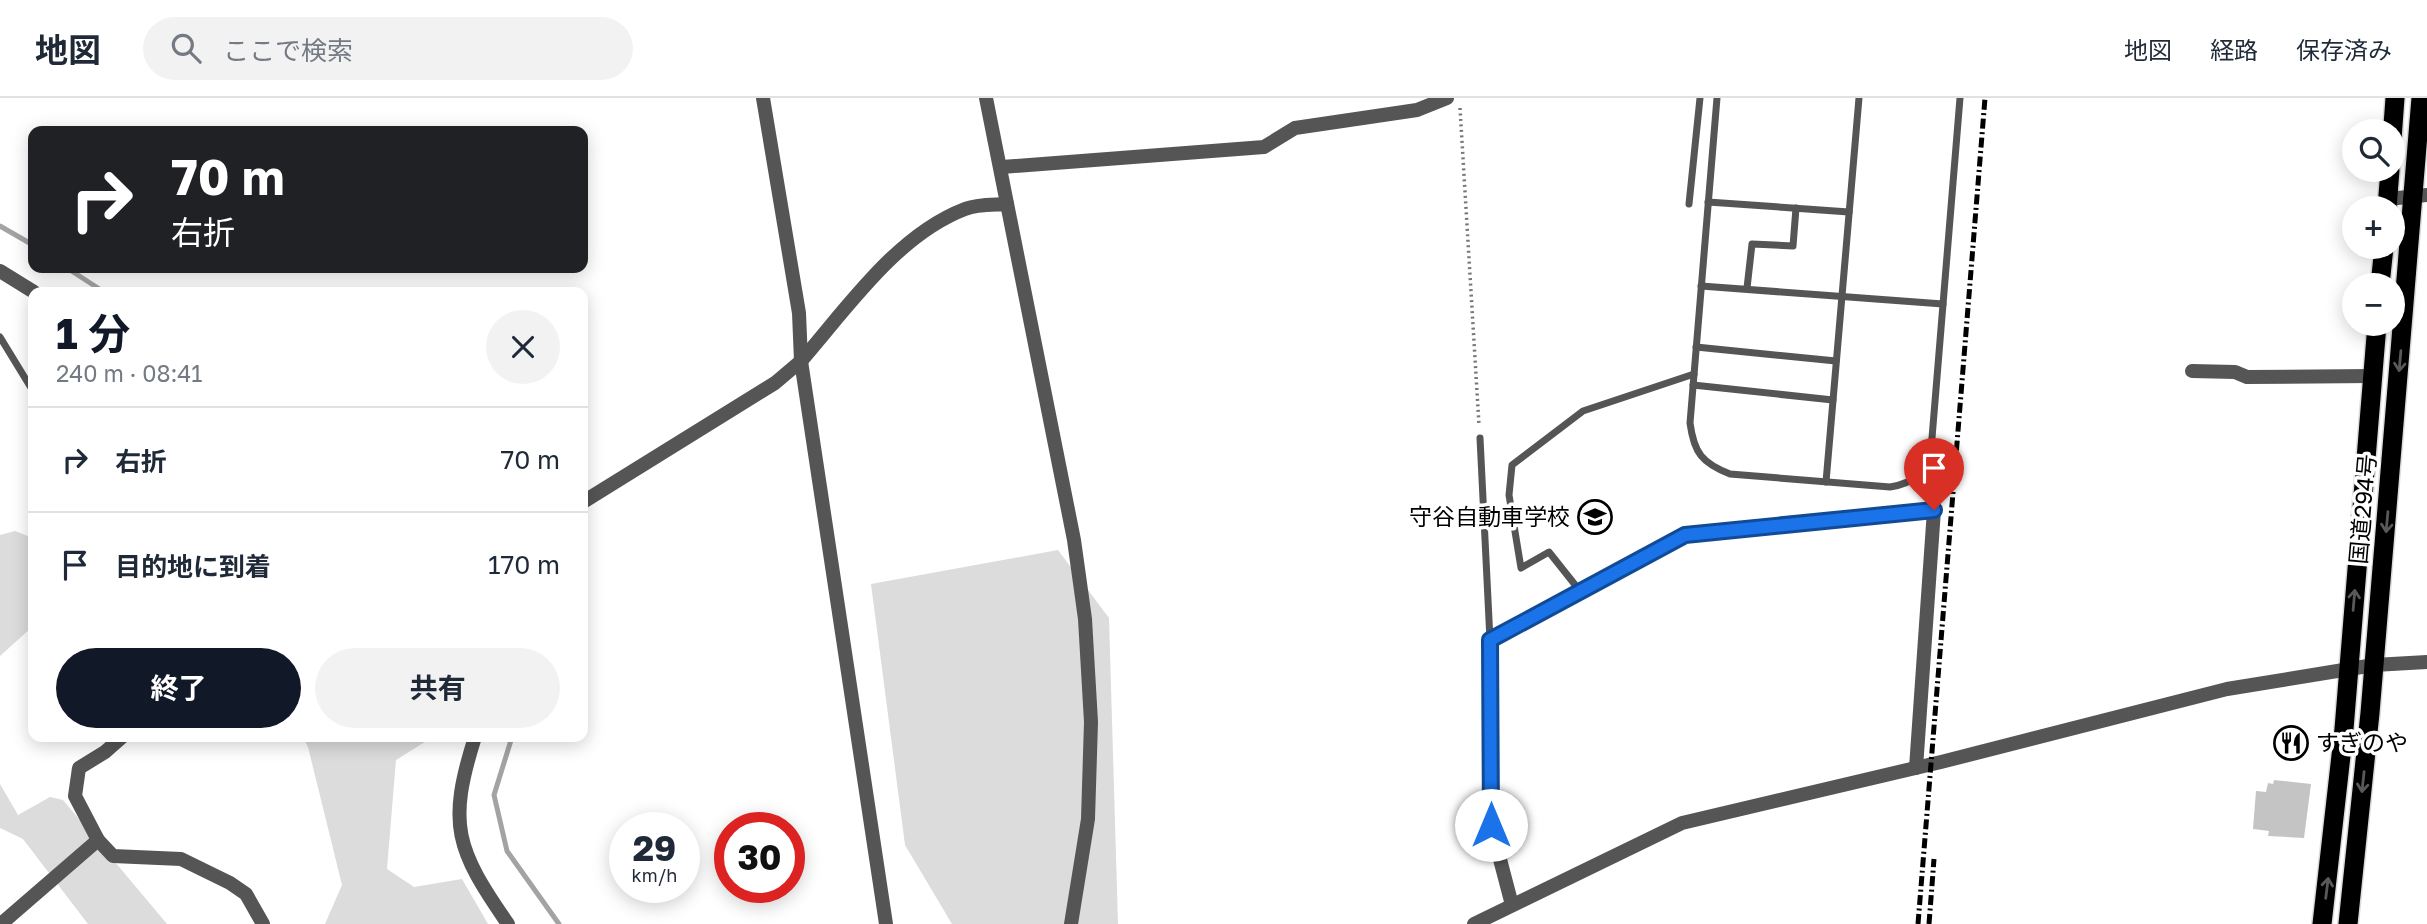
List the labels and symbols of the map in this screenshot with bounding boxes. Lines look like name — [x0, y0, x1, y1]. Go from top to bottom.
one-way arrow — [2393, 350, 2406, 372]
pin — [1904, 438, 1964, 510]
street label: 国道294号 — [2343, 453, 2381, 565]
school or university icon: 守谷自動車学校 — [1576, 498, 1614, 536]
place label: 守谷自動車学校 — [1409, 502, 1570, 530]
one-way arrow — [2380, 510, 2393, 532]
one-way arrow — [2348, 590, 2361, 612]
restaurant icon: すぎのや — [2272, 724, 2310, 762]
place label: すぎのや — [2316, 728, 2408, 756]
one-way arrow — [2356, 770, 2369, 793]
position arrow — [1454, 788, 1528, 862]
speed limit sign: 30 — [714, 812, 805, 903]
one-way arrow — [2320, 877, 2333, 899]

